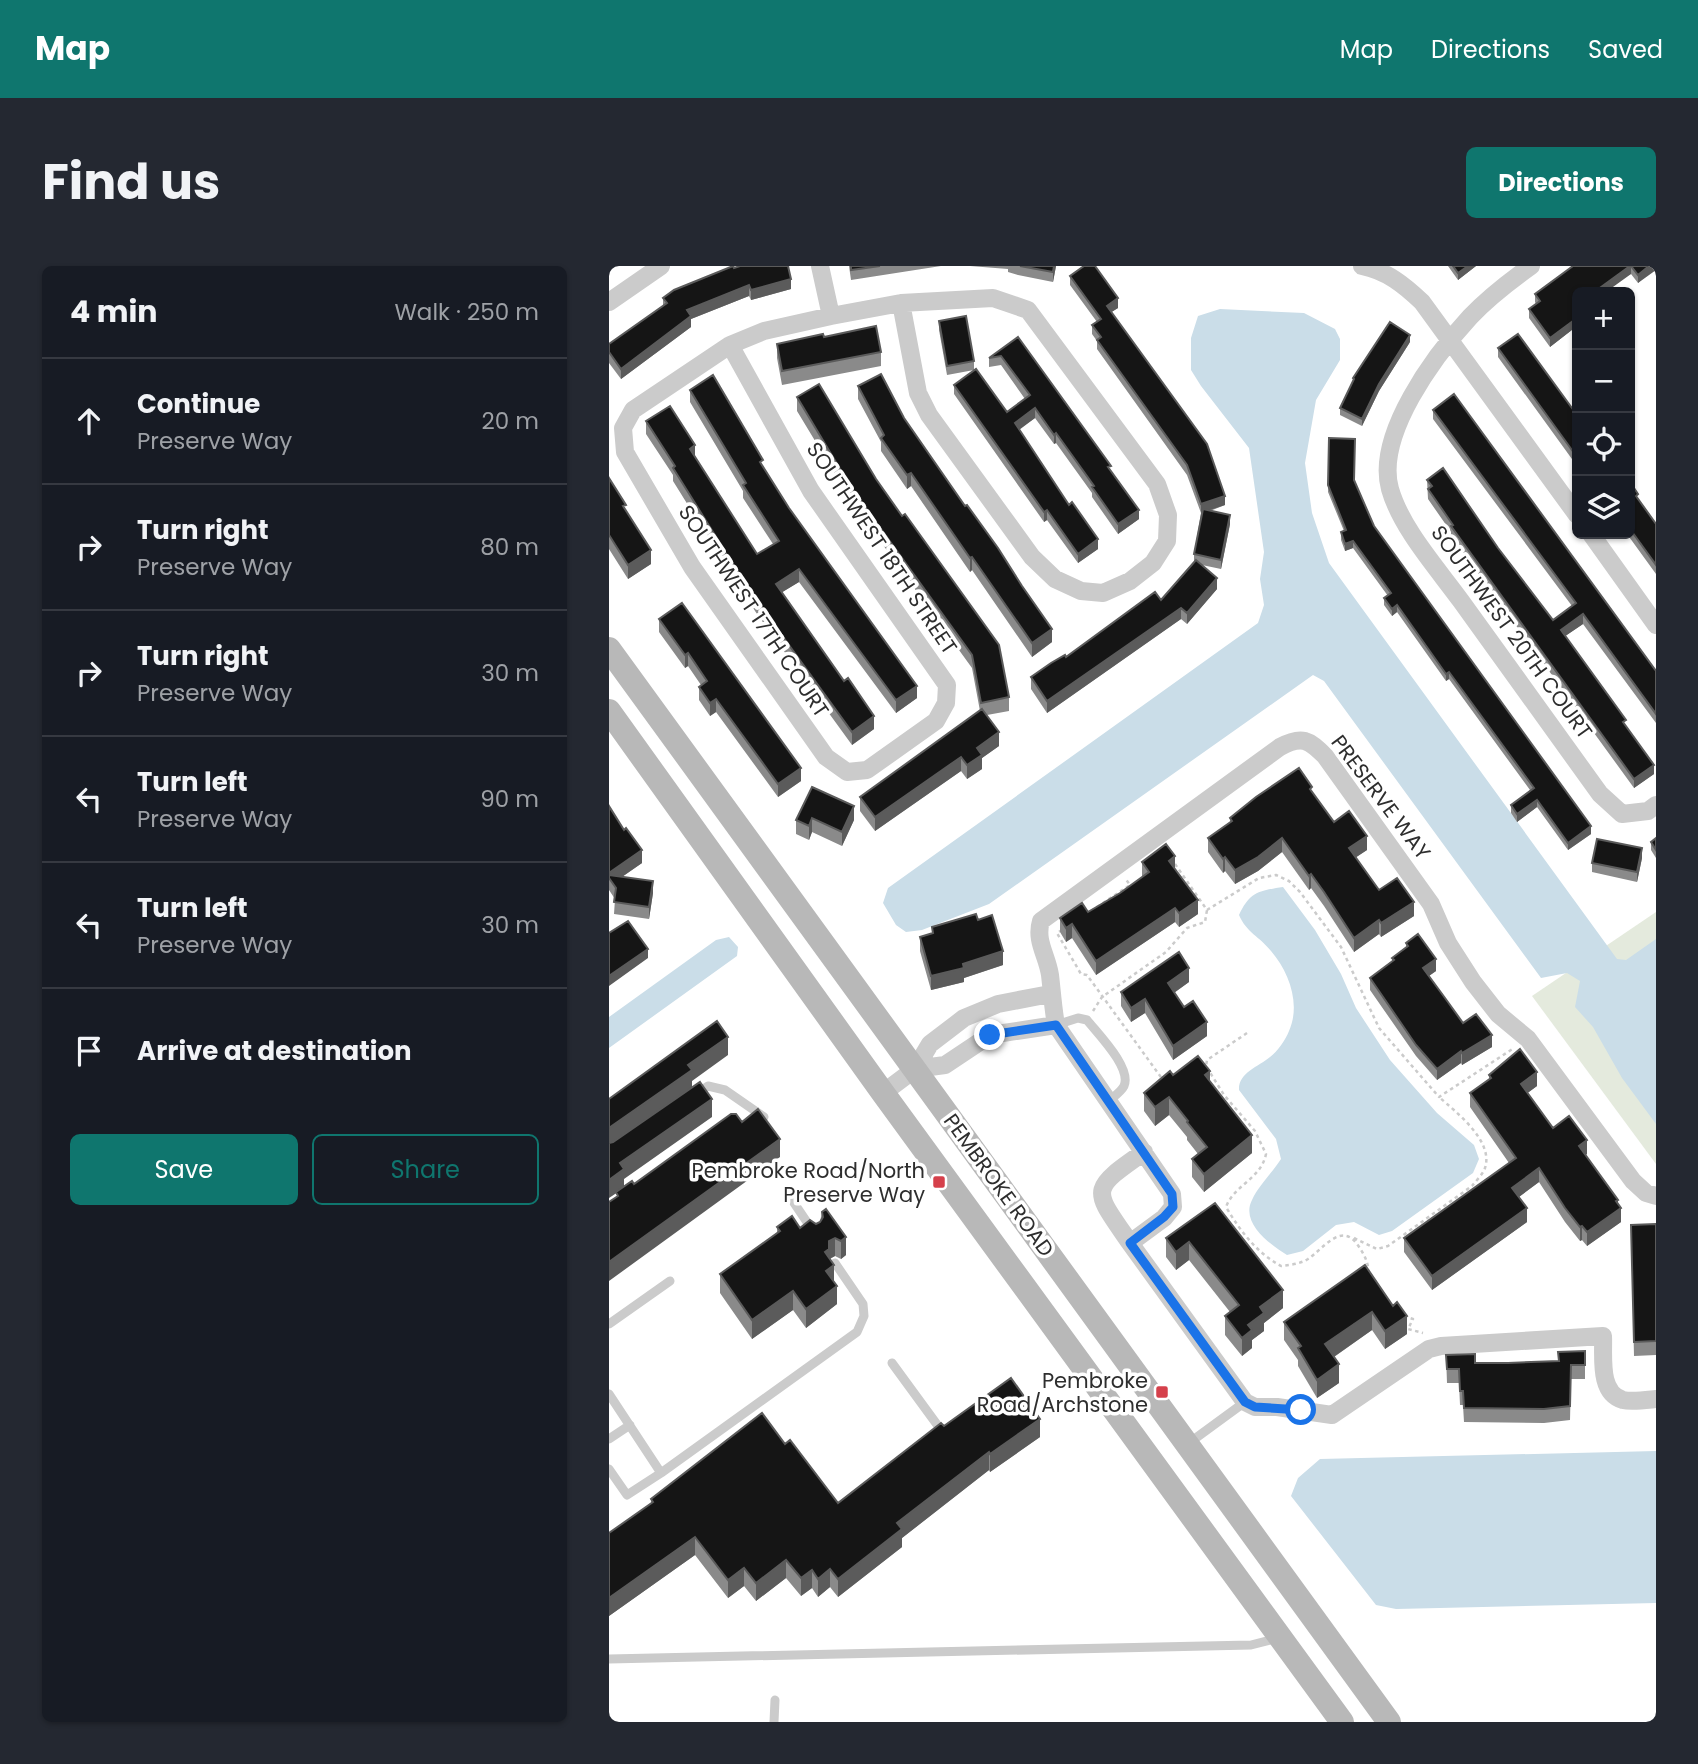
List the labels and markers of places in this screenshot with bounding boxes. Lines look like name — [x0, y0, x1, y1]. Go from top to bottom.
place label: Pembroke Road/North Preserve Way — [692, 1156, 925, 1209]
marker: Pembroke Road/North Preserve Way — [931, 1174, 947, 1190]
place label: Pembroke Road/Archstone — [977, 1366, 1148, 1419]
marker: Pembroke Road/Archstone — [1154, 1384, 1170, 1400]

